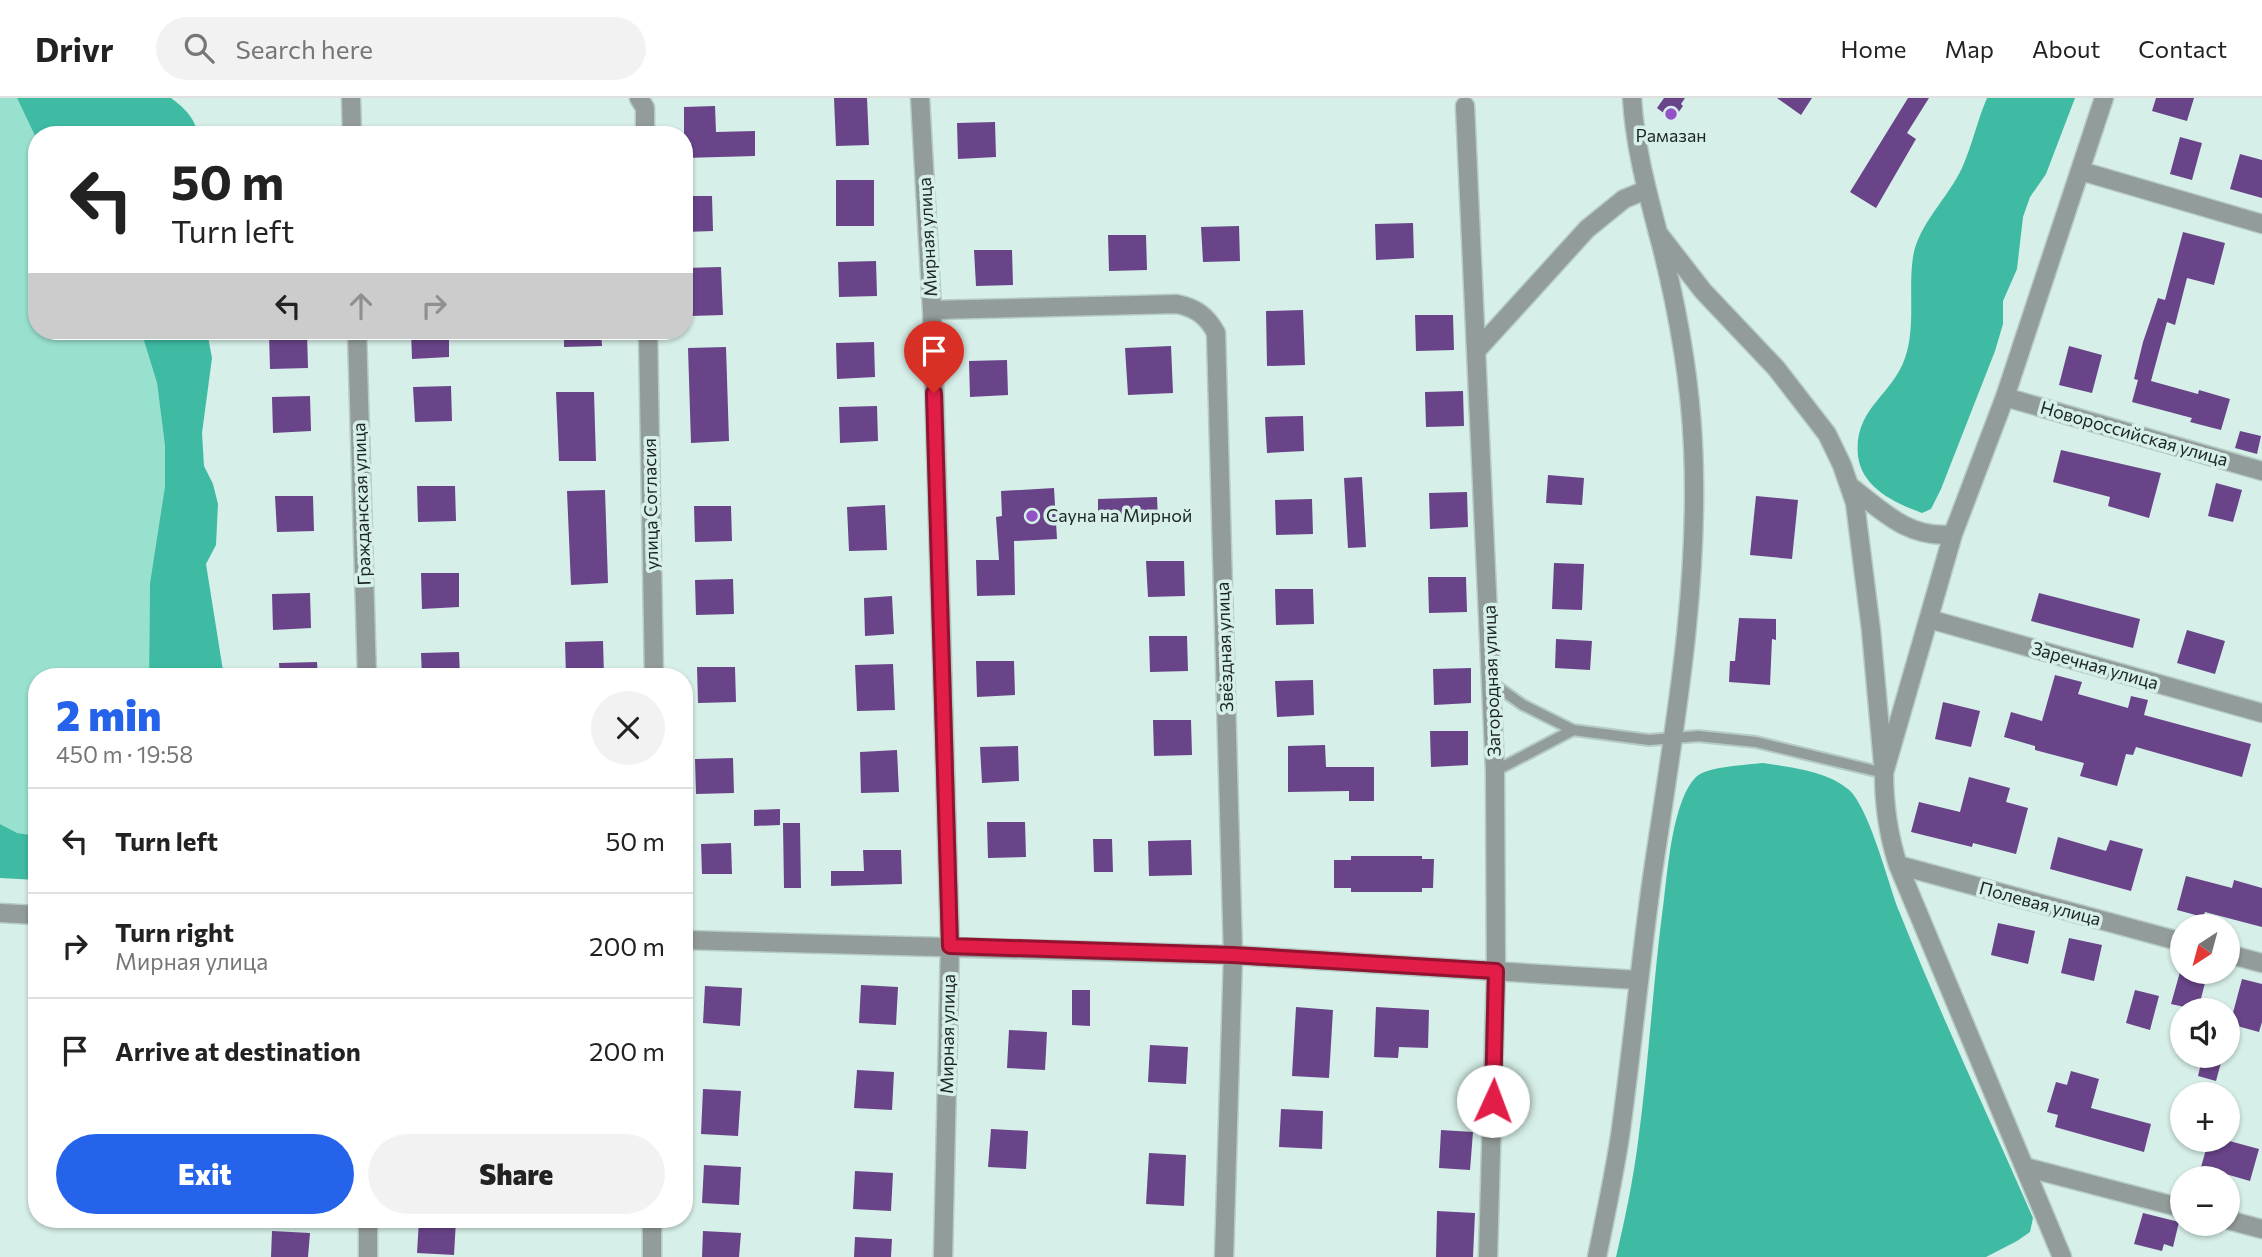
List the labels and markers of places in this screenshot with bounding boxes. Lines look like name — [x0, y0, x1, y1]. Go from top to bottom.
marker: Рамазан — [1663, 106, 1679, 122]
place label: Рамазан — [1635, 124, 1707, 146]
pin — [904, 321, 964, 393]
place label: Сауна на Мирной — [1046, 504, 1192, 526]
marker: Сауна на Мирной — [1024, 508, 1040, 524]

